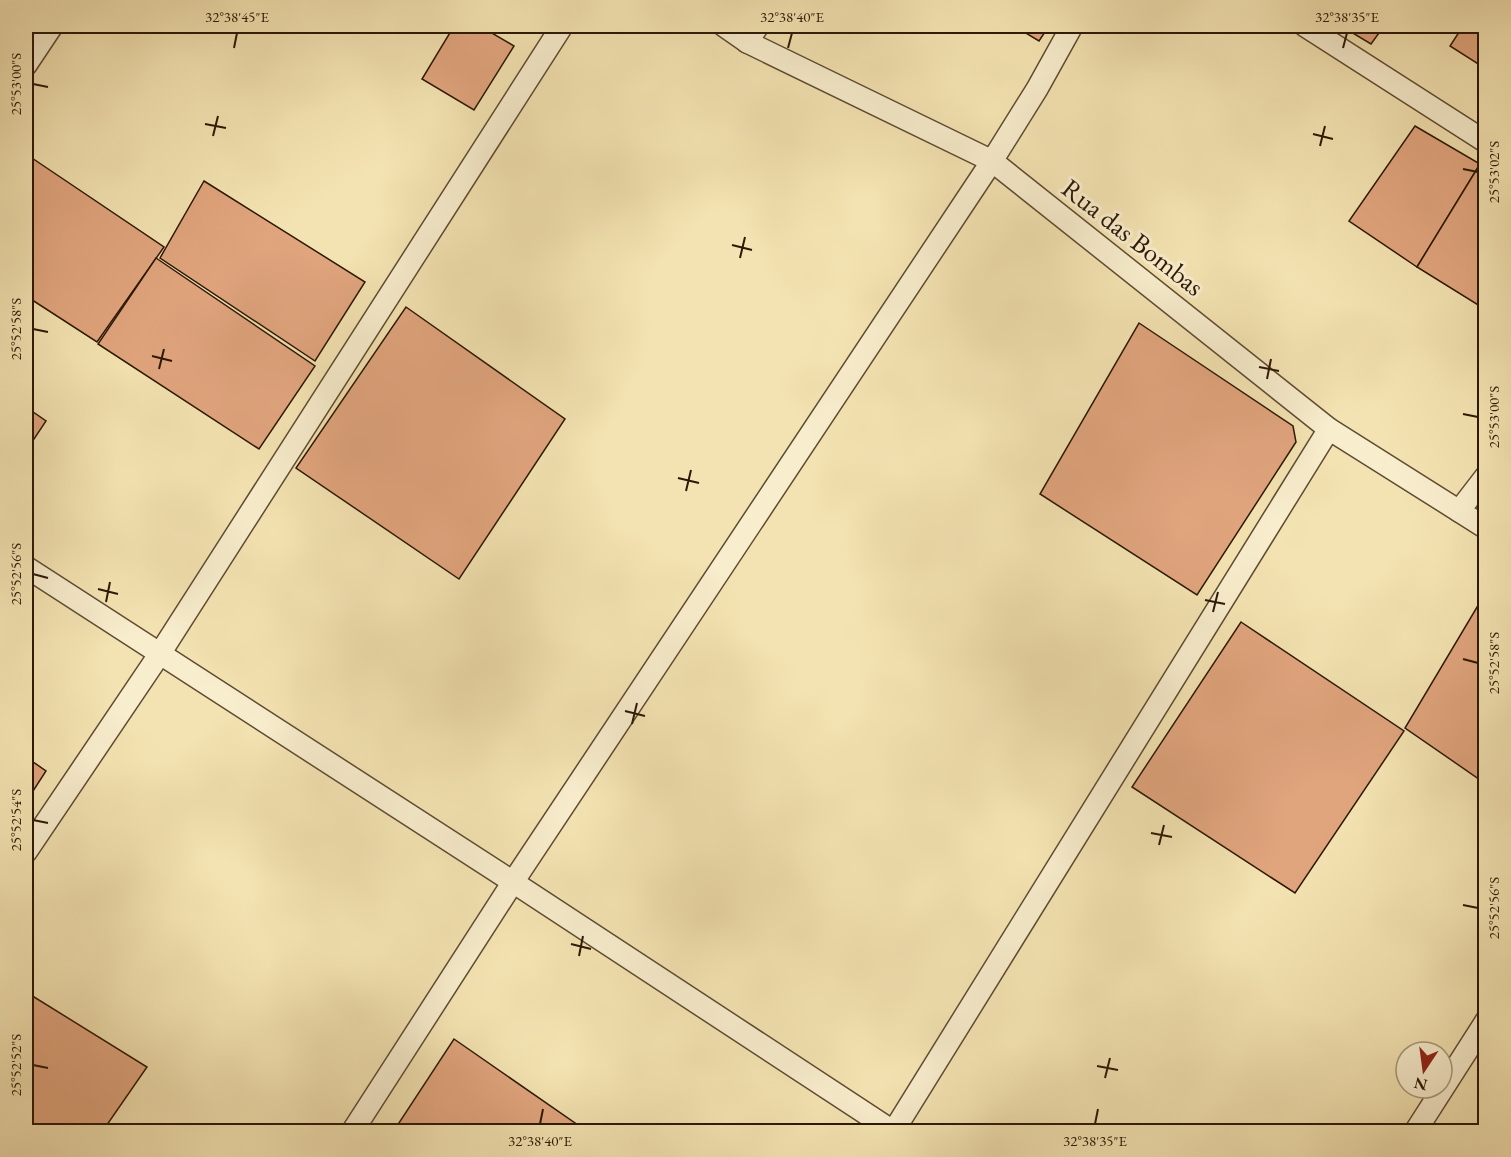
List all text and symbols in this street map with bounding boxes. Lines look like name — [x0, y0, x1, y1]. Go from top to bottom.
text: 32°38'45"E — [205, 7, 270, 26]
text: 32°38'40"E — [760, 7, 825, 26]
text: 32°38'35"E — [1315, 7, 1380, 26]
text: 25°53'00"S — [6, 53, 25, 115]
text: 25°53'02"S — [1484, 141, 1503, 203]
street label: Rua das Bombas — [1055, 170, 1211, 304]
text: 25°52'58"S — [6, 298, 25, 360]
text: 25°53'00"S — [1484, 386, 1503, 448]
text: 25°52'56"S — [6, 543, 25, 605]
text: 25°52'58"S — [1484, 632, 1503, 694]
text: 25°52'54"S — [6, 789, 25, 851]
text: 25°52'56"S — [1484, 877, 1503, 939]
text: 25°52'52"S — [6, 1034, 25, 1096]
north arrow — [1394, 1040, 1454, 1100]
text: N — [1412, 1072, 1429, 1096]
text: 32°38'40"E — [508, 1131, 573, 1150]
text: 32°38'35"E — [1063, 1131, 1128, 1150]

